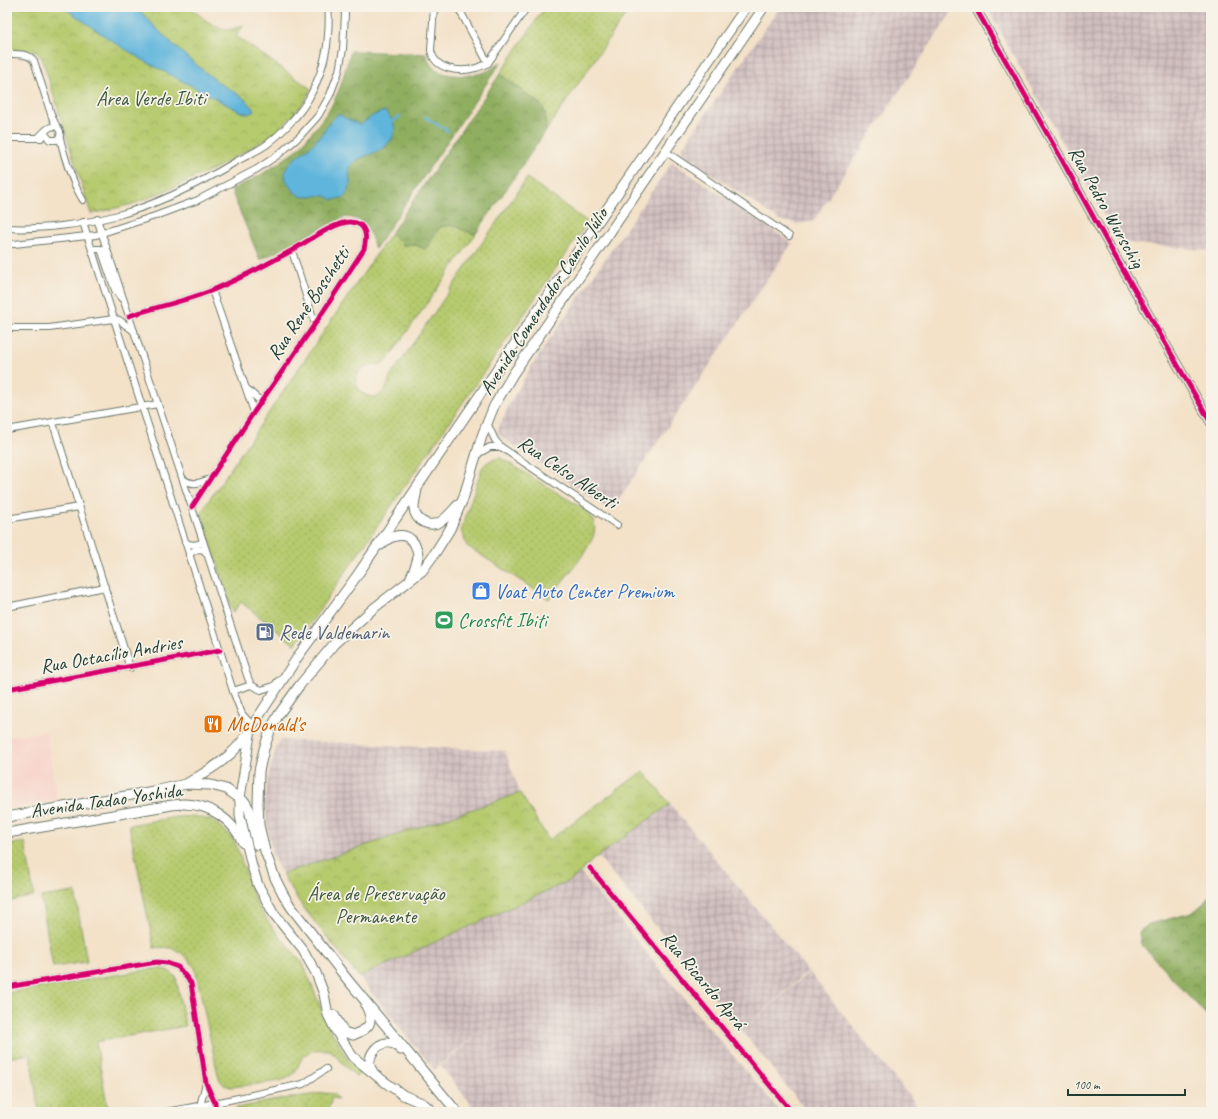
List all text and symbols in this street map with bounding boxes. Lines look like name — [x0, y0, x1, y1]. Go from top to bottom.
park label: Área Verde Ibiti — [96, 86, 208, 111]
street label: Rua Pedro Wurschig — [1063, 142, 1151, 273]
street label: Avenida Comendador Camilo Júlio — [473, 201, 614, 400]
street label: Rua Renê Boschetti — [261, 240, 357, 365]
street label: Rua Celso Alberti — [513, 430, 624, 516]
place label: Voat Auto Center Premium — [495, 579, 676, 604]
shop icon: Voat Auto Center Premium — [470, 580, 492, 602]
place label: Crossfit Ibiti — [458, 608, 549, 633]
sports icon: Crossfit Ibiti — [433, 609, 455, 631]
place label: Rede Valdemarin — [279, 620, 390, 645]
fuel station icon: Rede Valdemarin — [254, 621, 276, 643]
street label: Rua Octacílio Andries — [38, 629, 186, 679]
place label: McDonald's — [227, 712, 307, 737]
restaurant icon: McDonald's — [202, 713, 224, 735]
street label: Avenida Tadao Yoshida — [29, 777, 185, 823]
park label: Área de Preservação Permanente — [307, 881, 445, 929]
street label: Rua Ricardo Aprá — [655, 926, 753, 1036]
scale bar — [1068, 1071, 1185, 1097]
text: 100 m — [1074, 1077, 1101, 1093]

